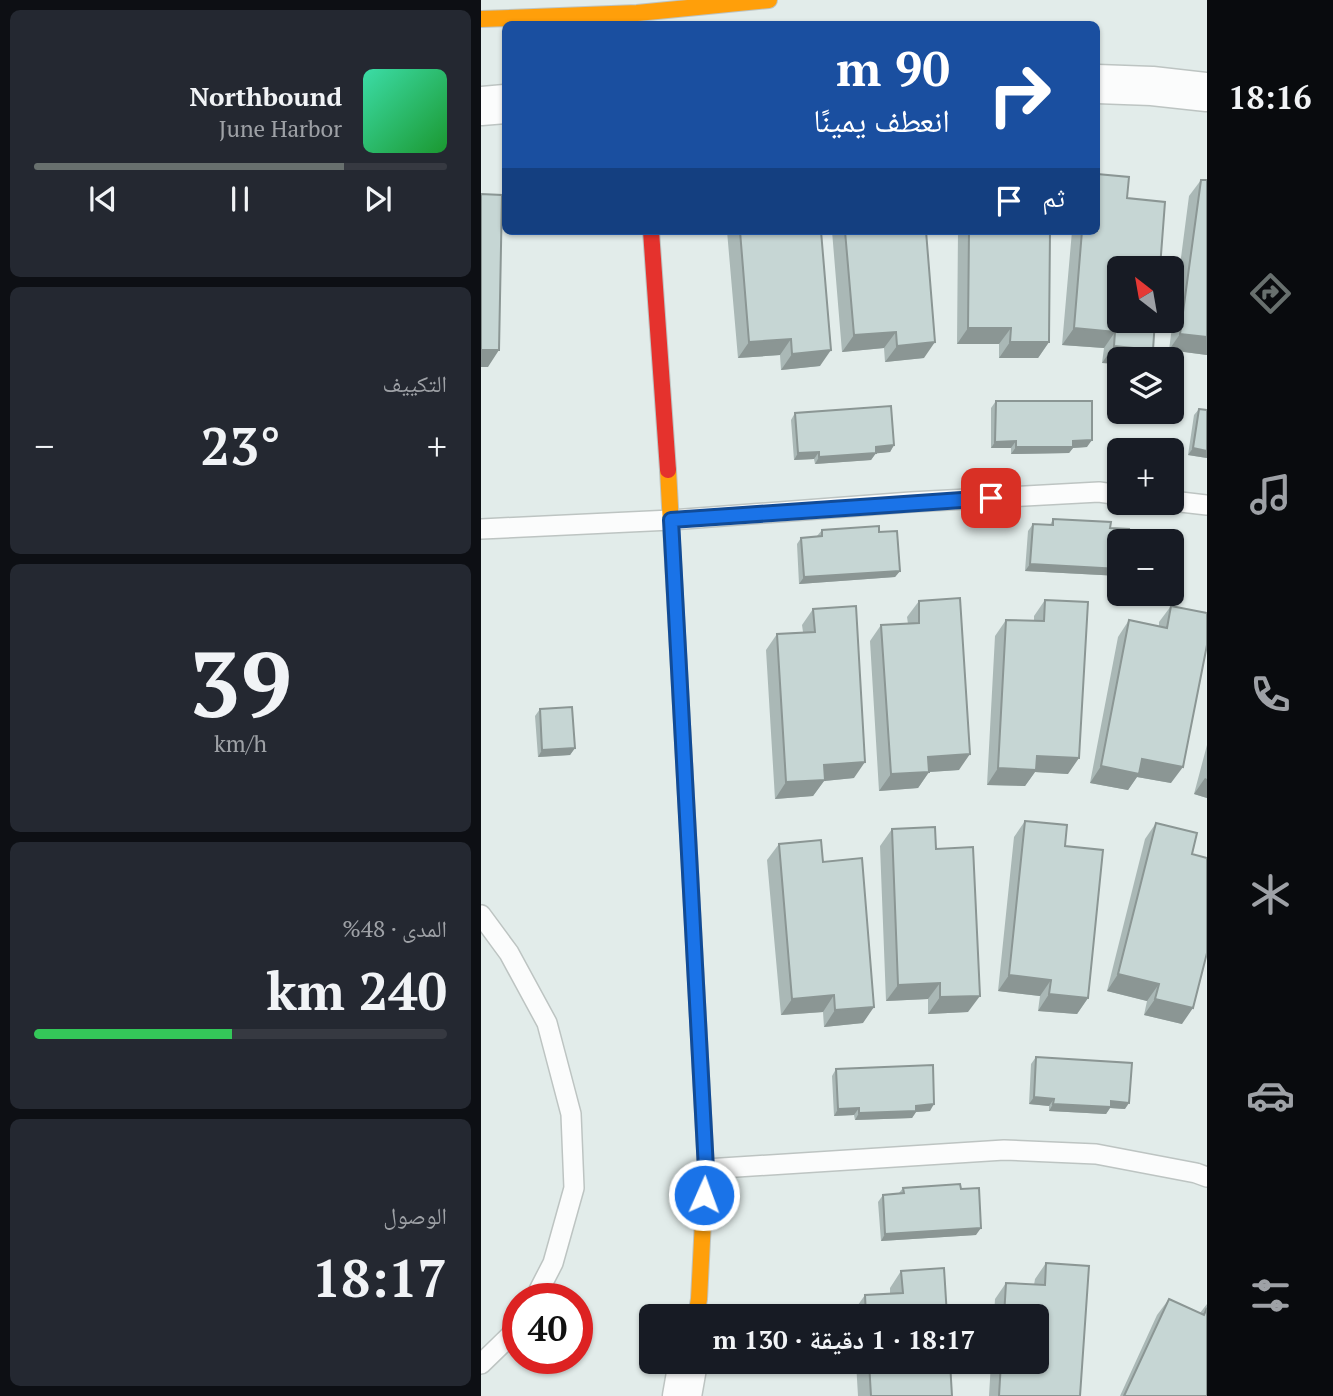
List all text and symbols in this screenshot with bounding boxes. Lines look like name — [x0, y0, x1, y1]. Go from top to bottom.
text: 90 m — [836, 35, 950, 100]
icon: right — [974, 49, 1065, 140]
text: 18:16 — [1228, 76, 1312, 118]
text: Northbound — [189, 79, 342, 113]
text: انعطف يمينًا — [813, 99, 950, 141]
text: June Harbor — [219, 113, 342, 144]
icon: previous — [84, 180, 122, 218]
icon: pause — [221, 180, 259, 218]
icon: next — [359, 180, 397, 218]
text: ثم — [1042, 180, 1065, 214]
icon: arrive — [990, 182, 1028, 220]
north arrow — [1107, 256, 1185, 332]
map controls — [1107, 256, 1184, 606]
icon: directions — [1246, 269, 1295, 318]
button: layers — [1107, 347, 1184, 424]
text: التكييف — [382, 368, 447, 399]
text: 23° — [200, 411, 281, 480]
text: − — [34, 421, 54, 471]
text: + — [427, 421, 447, 471]
button: + — [1107, 438, 1184, 515]
pin — [961, 468, 1021, 528]
icon: music — [1246, 470, 1295, 519]
icon: arrive — [972, 479, 1010, 517]
button: − — [1107, 529, 1184, 606]
text: 39 — [189, 622, 292, 743]
icon: phone — [1246, 670, 1295, 719]
text: km/h — [214, 728, 267, 759]
icon: climate — [1246, 870, 1295, 919]
text: المدى · 48% — [342, 913, 447, 944]
text: 240 km — [266, 956, 447, 1025]
icon: car — [1246, 1071, 1295, 1120]
position arrow — [667, 1158, 741, 1232]
text: الوصول — [383, 1200, 447, 1231]
text: 18:17 — [312, 1243, 447, 1312]
icon: filters — [1246, 1271, 1295, 1320]
speed limit sign: 40 — [502, 1283, 593, 1374]
text: 18:17 · 1 دقيقة · 130 m — [713, 1322, 975, 1356]

